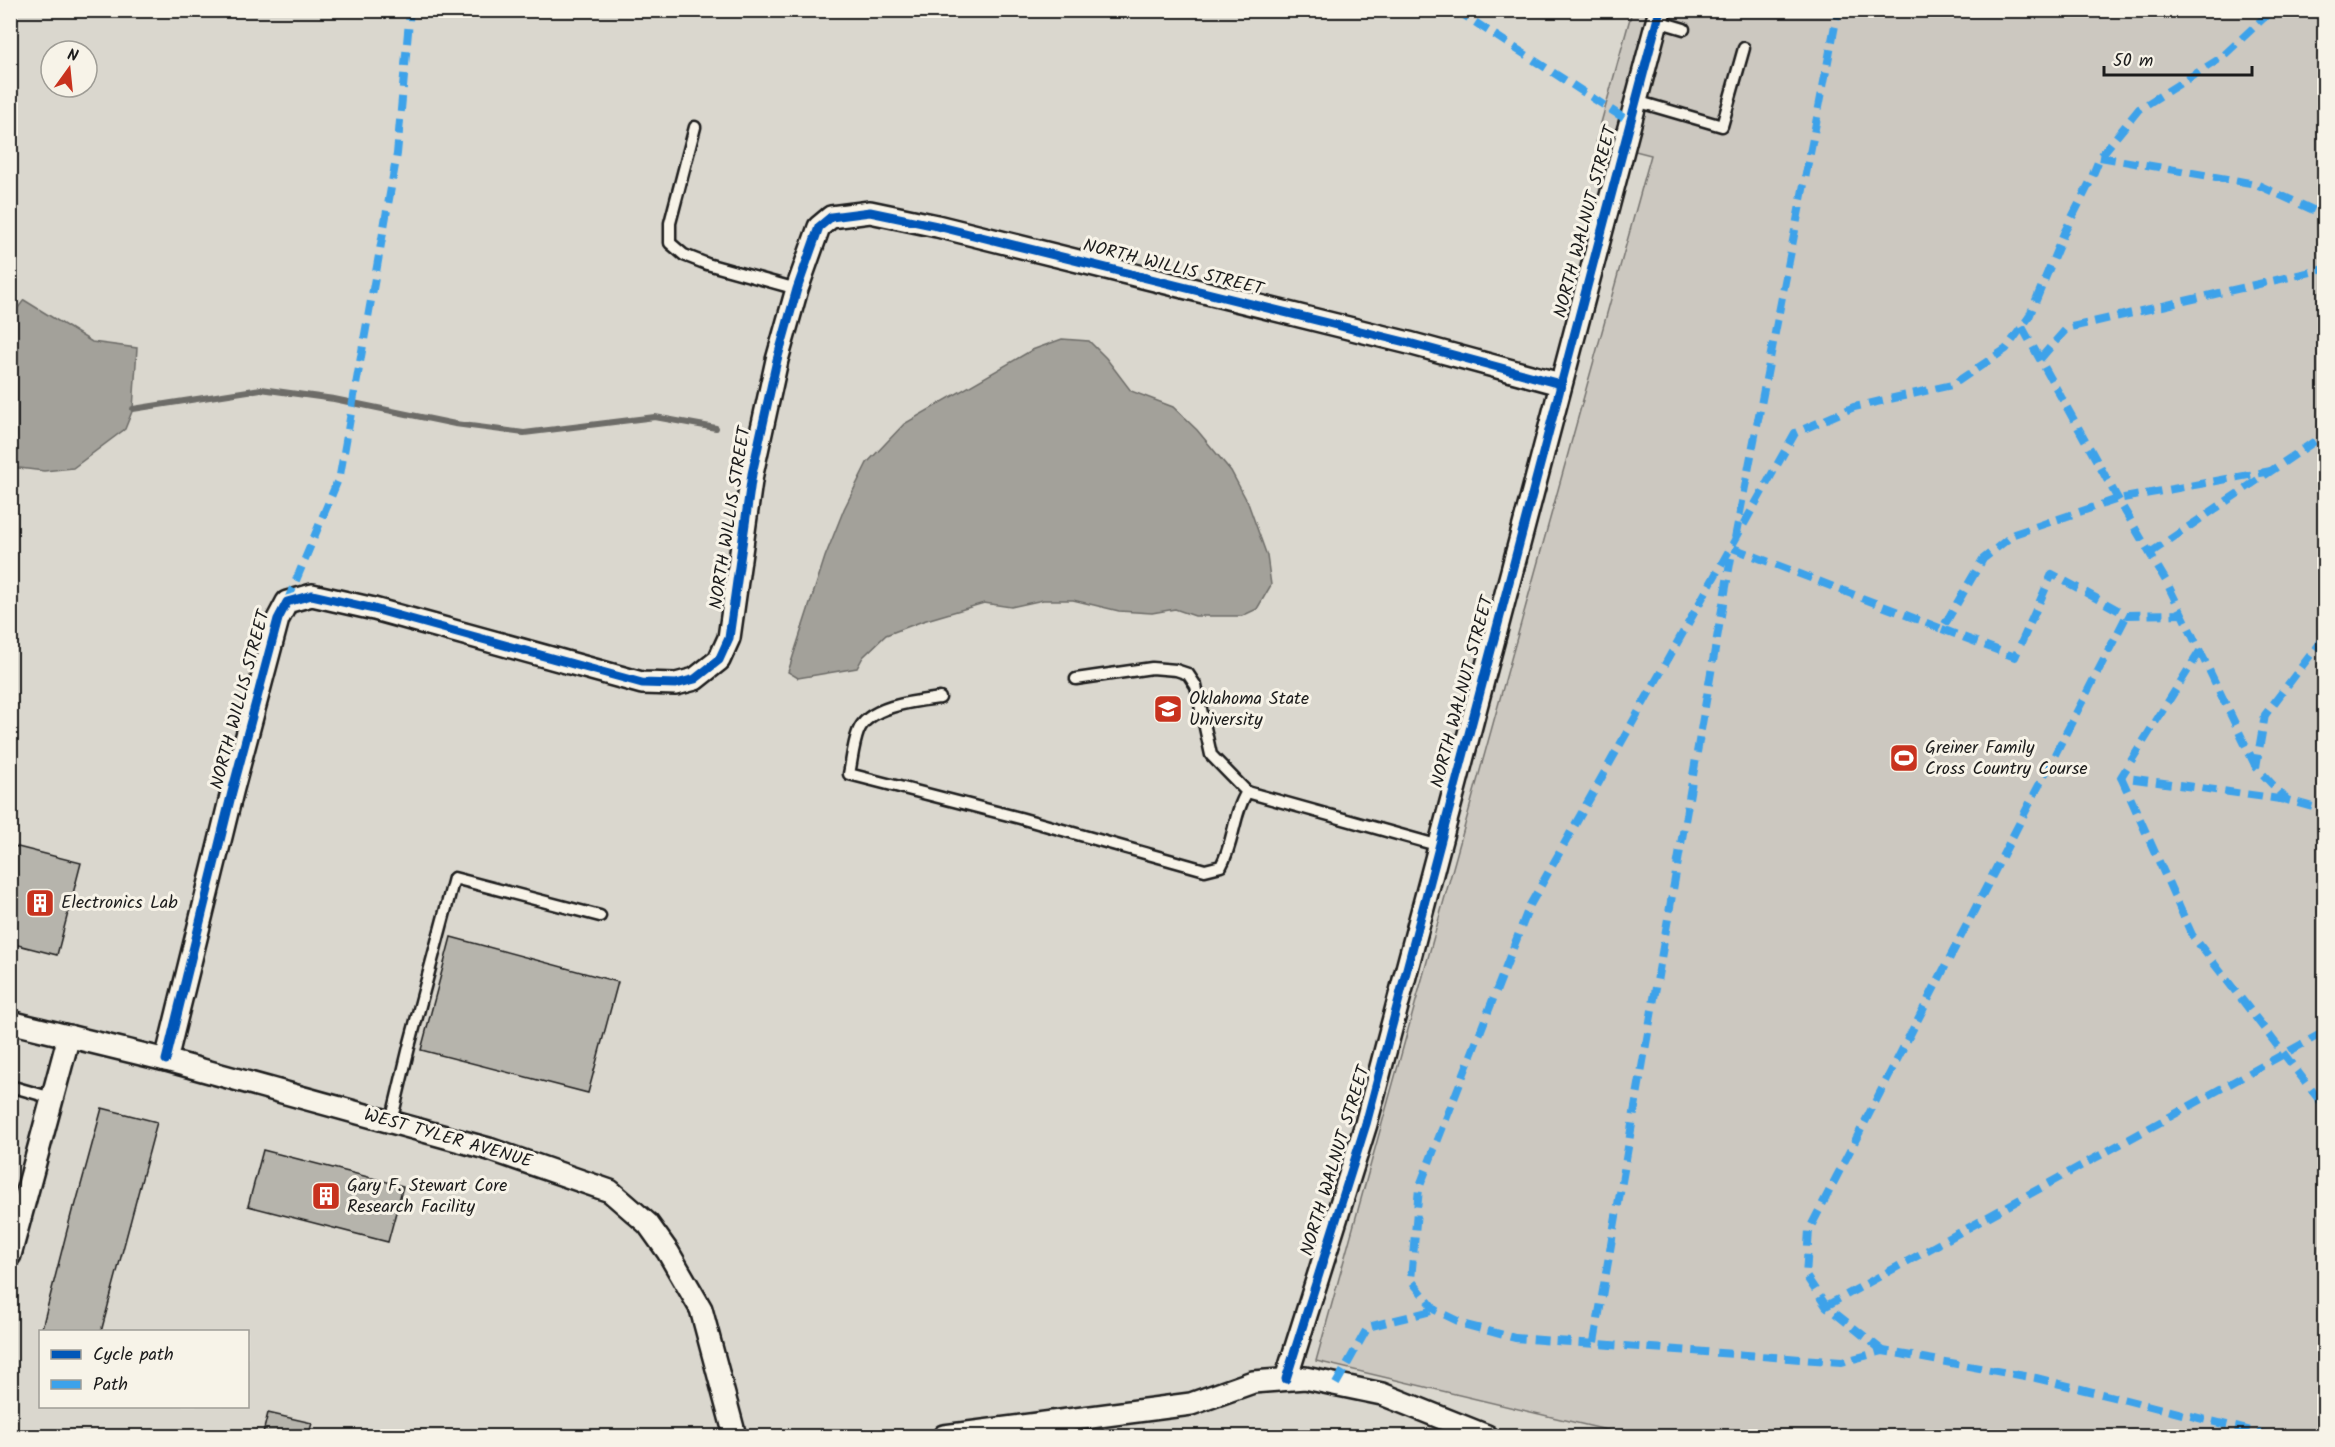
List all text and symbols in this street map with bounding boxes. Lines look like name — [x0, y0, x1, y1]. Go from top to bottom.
north arrow — [39, 39, 99, 99]
scale bar — [2104, 39, 2252, 77]
text: N — [64, 43, 81, 69]
text: 50 m — [2113, 47, 2153, 76]
street label: NORTH WALNUT STREET — [1546, 121, 1626, 321]
street label: NORTH WILLIS STREET — [1080, 232, 1267, 305]
street label: NORTH WILLIS STREET — [702, 423, 760, 611]
street label: NORTH WALNUT STREET — [1423, 591, 1503, 791]
street label: NORTH WILLIS STREET — [203, 606, 279, 793]
place label: Oklahoma State University — [1189, 685, 1309, 735]
school or university icon: Oklahoma State University — [1152, 693, 1184, 725]
place label: Greiner Family Cross Country Course — [1925, 734, 2088, 784]
sports icon: Greiner Family Cross Country Course — [1888, 742, 1920, 774]
building icon: Electronics Lab — [24, 887, 56, 919]
place label: Electronics Lab — [61, 889, 178, 918]
street label: NORTH WALNUT STREET — [1293, 1061, 1379, 1260]
street label: WEST TYLER AVENUE — [361, 1101, 536, 1177]
place label: Gary F. Stewart Core Research Facility — [347, 1172, 507, 1222]
building icon: Gary F. Stewart Core Research Facility — [310, 1180, 342, 1212]
legend — [39, 1330, 249, 1408]
text: Cycle path — [93, 1341, 174, 1370]
text: Path — [93, 1371, 128, 1400]

